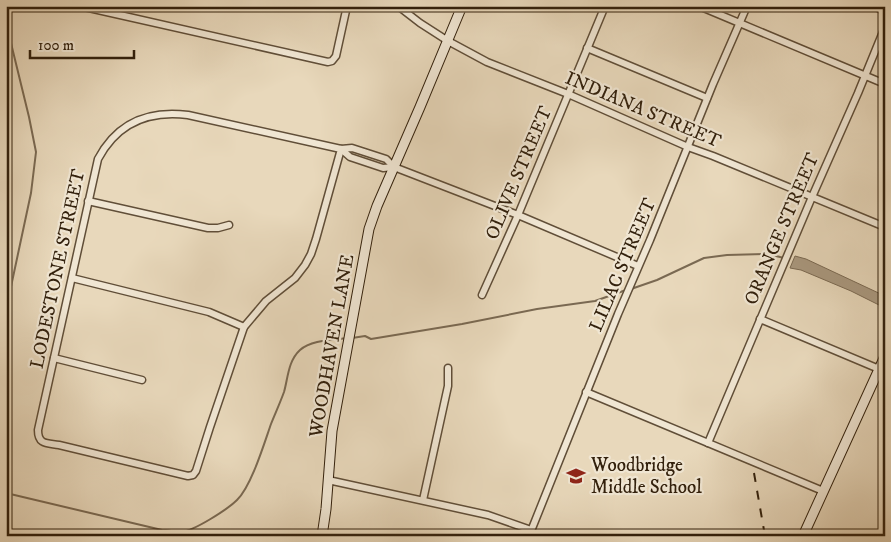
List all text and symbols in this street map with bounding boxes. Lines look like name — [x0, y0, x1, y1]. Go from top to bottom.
scale bar — [30, 28, 134, 60]
text: 100 m — [38, 36, 74, 55]
street label: INDIANA STREET — [562, 67, 725, 153]
street label: OLIVE STREET — [481, 102, 558, 243]
street label: ORANGE STREET — [740, 149, 825, 308]
street label: LODESTONE STREET — [26, 167, 91, 371]
street label: LILAC STREET — [585, 194, 662, 335]
street label: WOODHAVEN LANE — [304, 253, 359, 440]
place label: Woodbridge Middle School — [590, 454, 702, 499]
school or university icon: Woodbridge Middle School — [565, 465, 587, 487]

